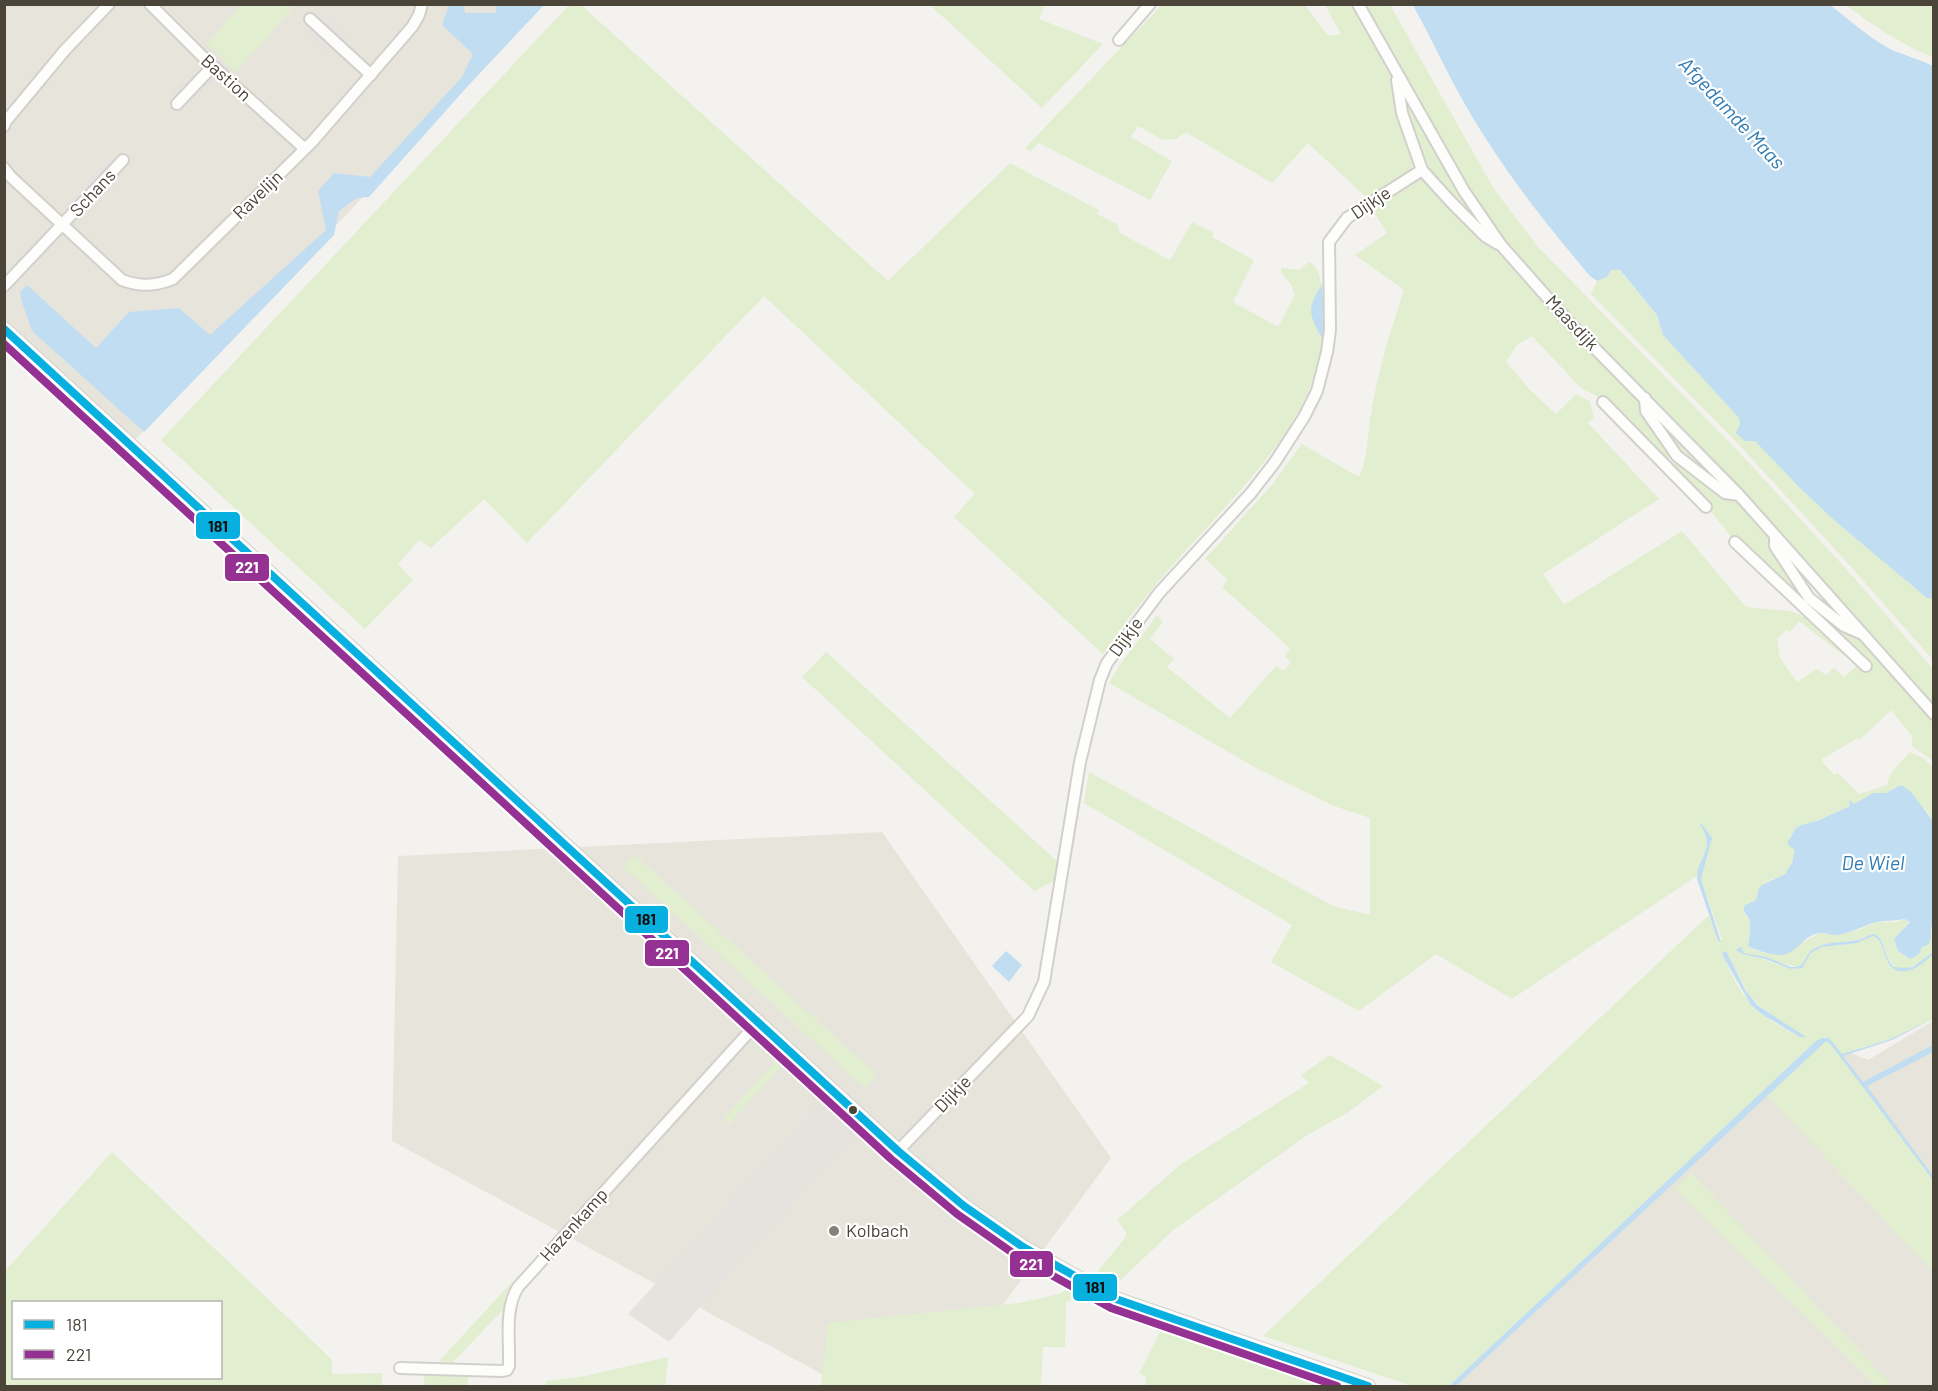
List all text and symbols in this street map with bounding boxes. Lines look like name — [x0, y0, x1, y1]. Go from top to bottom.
street label: Bastion — [197, 49, 256, 105]
water label: Afgedamde Maas — [1675, 51, 1791, 173]
street label: Schans — [65, 164, 120, 221]
street label: Ravelijn — [228, 165, 287, 223]
street label: Dijkje — [1346, 181, 1394, 223]
street label: Maasdijk — [1542, 290, 1604, 355]
line badge: 181 — [195, 511, 241, 540]
text: 181 — [208, 516, 228, 535]
line badge: 221 — [224, 553, 270, 582]
text: 221 — [235, 557, 259, 576]
street label: Dijkje — [1104, 612, 1147, 660]
water label: De Wiel — [1842, 850, 1905, 874]
line badge: 181 — [624, 905, 669, 934]
text: 181 — [636, 909, 656, 928]
line badge: 221 — [644, 939, 690, 967]
text: 221 — [655, 943, 679, 962]
street label: Dijkje — [929, 1070, 975, 1116]
unlabelled marker — [847, 1104, 859, 1116]
street label: Hazenkamp — [535, 1183, 612, 1266]
place label: Kolbach — [846, 1219, 909, 1241]
marker: Kolbach — [827, 1224, 841, 1238]
line badge: 221 — [1009, 1250, 1054, 1278]
text: 221 — [1019, 1254, 1043, 1273]
line badge: 181 — [1072, 1273, 1118, 1302]
text: 181 — [1085, 1277, 1105, 1296]
legend — [12, 1301, 222, 1379]
text: 181 — [66, 1313, 87, 1335]
text: 221 — [66, 1343, 91, 1365]

